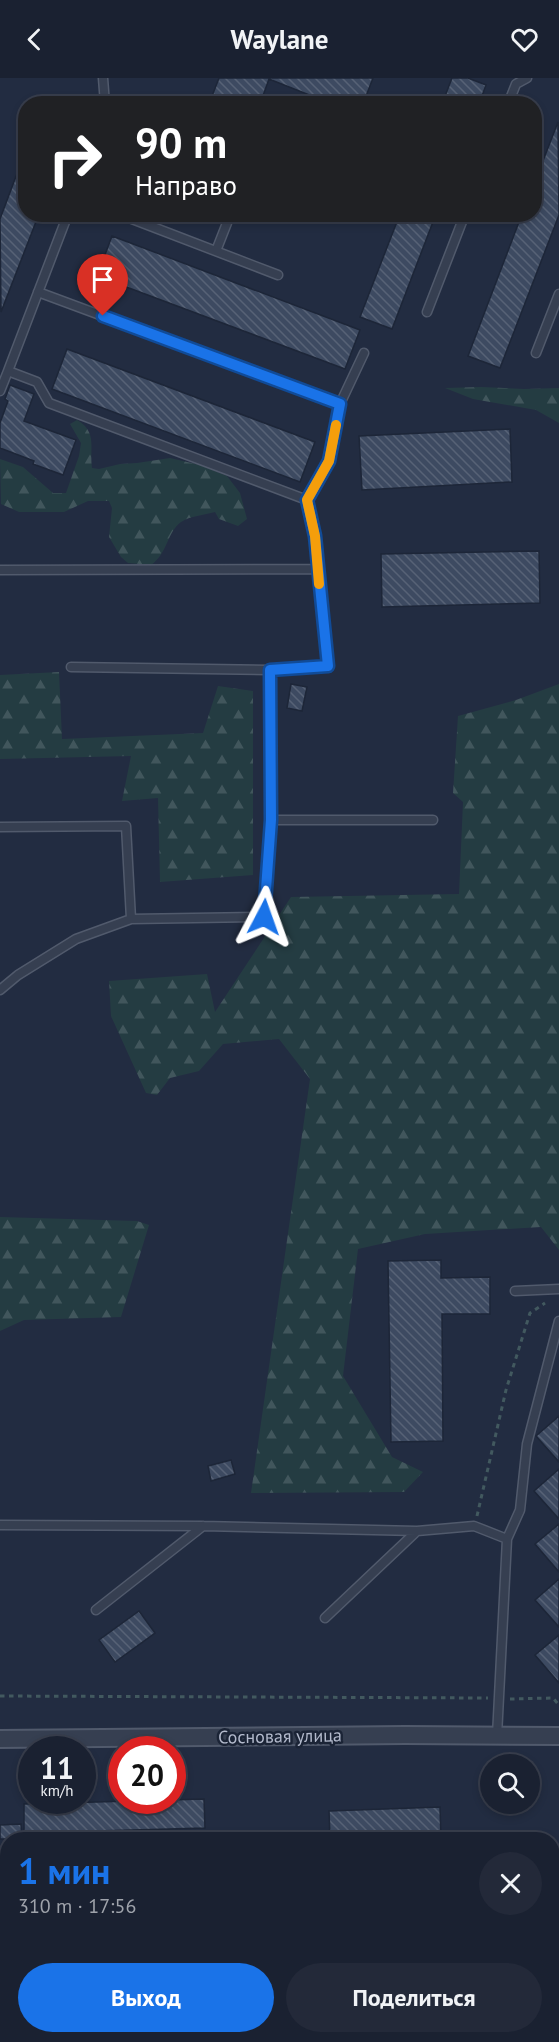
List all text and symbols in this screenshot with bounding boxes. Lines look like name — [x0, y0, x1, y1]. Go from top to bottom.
text: Waylane — [230, 22, 329, 56]
icon: back — [18, 23, 51, 56]
icon: heart — [508, 23, 541, 56]
text: 90 m — [135, 115, 227, 170]
icon: right — [36, 120, 114, 198]
text: Направо — [135, 168, 237, 202]
pin — [77, 254, 128, 316]
icon: arrive — [86, 263, 119, 296]
position arrow — [232, 885, 296, 949]
street label: Сосновая улица — [218, 1723, 342, 1749]
speed limit sign: 20 — [108, 1736, 186, 1814]
text: 11 — [40, 1748, 74, 1787]
map controls — [480, 1754, 540, 1814]
button: search — [480, 1754, 540, 1814]
text: km/h — [41, 1781, 73, 1800]
text: 1 мин — [18, 1847, 110, 1894]
button: close — [479, 1852, 542, 1915]
text: 310 m · 17:56 — [18, 1893, 136, 1919]
button: Выход — [18, 1963, 274, 2032]
button: Поделиться — [286, 1963, 542, 2032]

